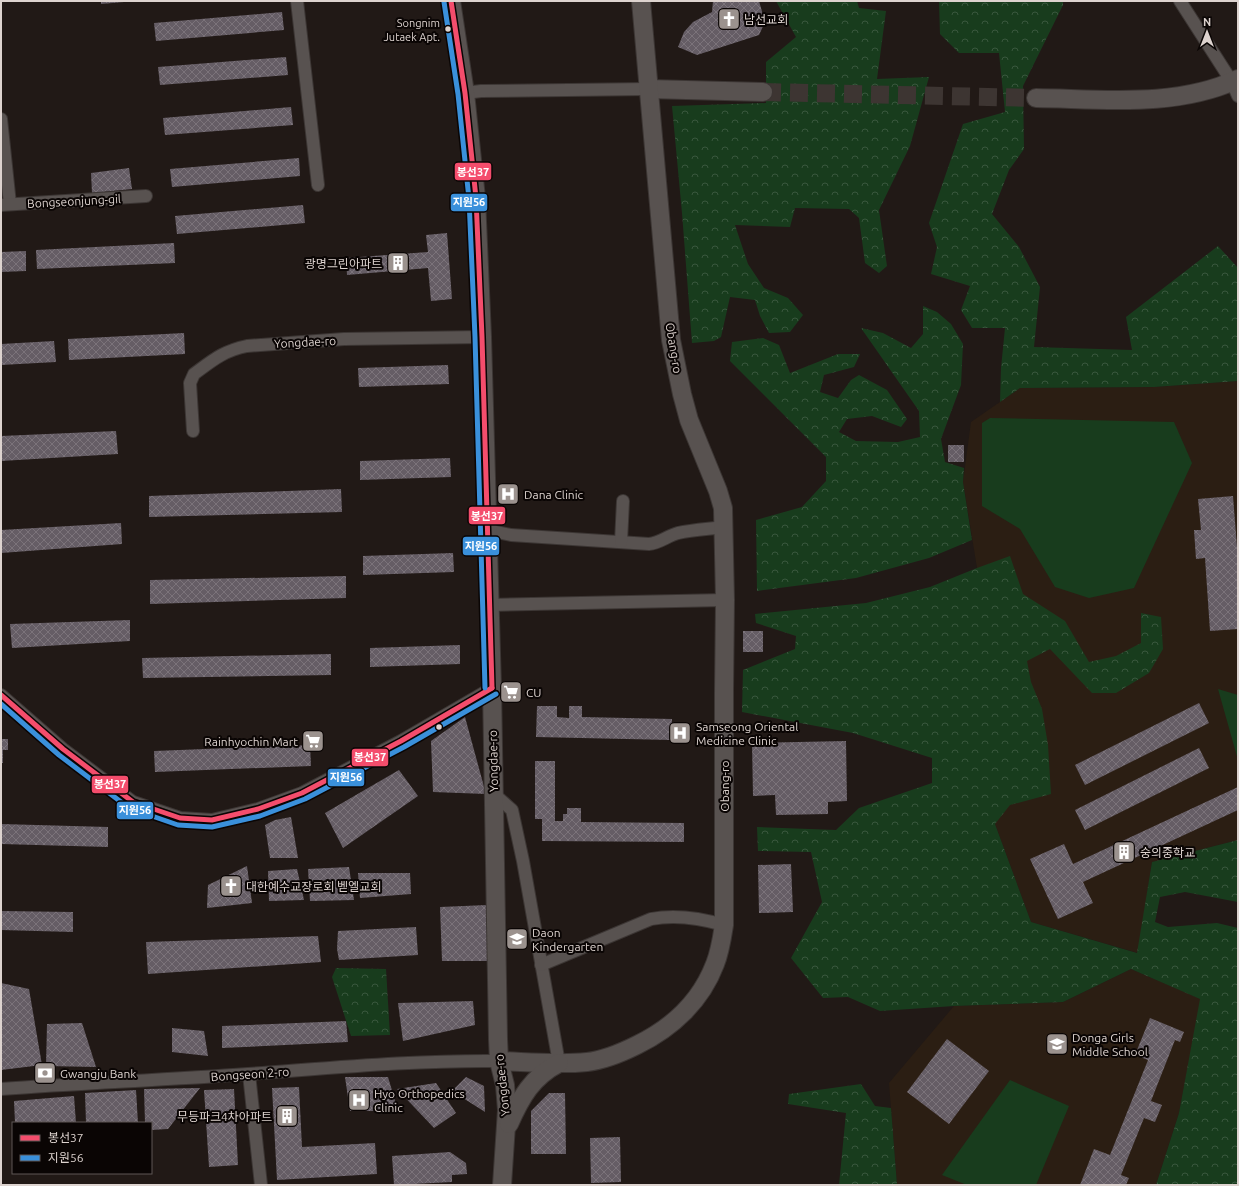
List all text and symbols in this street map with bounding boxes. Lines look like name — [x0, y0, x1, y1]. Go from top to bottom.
church icon: 남선교회 — [716, 6, 742, 32]
north arrow — [1187, 12, 1227, 52]
place label: 남선교회 — [744, 13, 788, 26]
text: N — [1203, 16, 1211, 28]
place label: Songnim Jutaek Apt. — [383, 17, 440, 43]
marker: Songnim Jutaek Apt. — [443, 24, 453, 34]
line badge: 봉선37 — [454, 162, 492, 181]
text: 봉선37 — [457, 166, 489, 178]
street label: Bongseonjung-gil — [27, 192, 121, 210]
line badge: 지원56 — [450, 193, 488, 212]
text: 지원56 — [453, 196, 485, 208]
building icon: 광명그린아파트 — [385, 250, 411, 276]
place label: 광명그린아파트 — [305, 257, 382, 270]
street label: Obang-ro — [664, 322, 684, 374]
street label: Yongdae-ro — [274, 334, 336, 350]
hospital icon: Dana Clinic — [495, 481, 521, 507]
place label: Dana Clinic — [524, 488, 584, 501]
line badge: 봉선37 — [468, 506, 506, 525]
text: 봉선37 — [471, 510, 503, 522]
line badge: 지원56 — [462, 536, 500, 556]
text: 지원56 — [465, 540, 497, 552]
supermarket icon: CU — [498, 679, 524, 705]
place label: CU — [526, 686, 542, 699]
hospital icon: Samseong Oriental Medicine Clinic — [667, 720, 693, 746]
place label: Samseong Oriental Medicine Clinic — [696, 720, 798, 747]
unlabelled marker — [434, 722, 444, 732]
supermarket icon: Rainhyochin Mart — [300, 728, 326, 754]
street label: Yongdae-ro — [486, 730, 500, 792]
place label: Rainhyochin Mart — [204, 735, 298, 748]
line badge: 봉선37 — [351, 748, 389, 767]
text: 봉선37 — [354, 751, 386, 763]
street label: Obang-ro — [718, 760, 731, 812]
line badge: 지원56 — [327, 768, 365, 787]
text: 지원56 — [330, 771, 362, 783]
line badge: 봉선37 — [91, 775, 129, 794]
text: 봉선37 — [94, 778, 126, 790]
line badge: 지원56 — [116, 801, 154, 820]
text: 지원56 — [119, 804, 151, 816]
building icon: 숭의중학교 — [1111, 839, 1137, 865]
place label: 숭의중학교 — [1140, 846, 1195, 859]
church icon: 대한예수교장로회 벧엘교회 — [218, 873, 244, 899]
place label: 대한예수교장로회 벧엘교회 — [246, 880, 381, 893]
school or university icon: Daon Kindergarten — [504, 926, 530, 952]
place label: Daon Kindergarten — [532, 926, 603, 953]
school or university icon: Donga Girls Middle School — [1044, 1031, 1070, 1057]
place label: Donga Girls Middle School — [1072, 1031, 1148, 1058]
street label: Yongdae-ro — [492, 1053, 512, 1117]
bank icon: Gwangju Bank — [32, 1060, 58, 1086]
street label: Bongseon 2-ro — [210, 1065, 290, 1083]
place label: Gwangju Bank — [60, 1067, 136, 1080]
hospital icon: Hyo Orthopedics Clinic — [346, 1087, 372, 1113]
place label: Hyo Orthopedics Clinic — [374, 1087, 465, 1114]
building icon: 무등파크4차아파트 — [274, 1103, 300, 1129]
place label: 무등파크4차아파트 — [177, 1110, 272, 1123]
legend — [12, 1122, 152, 1174]
text: 봉선37 — [48, 1131, 84, 1144]
text: 지원56 — [48, 1151, 84, 1164]

